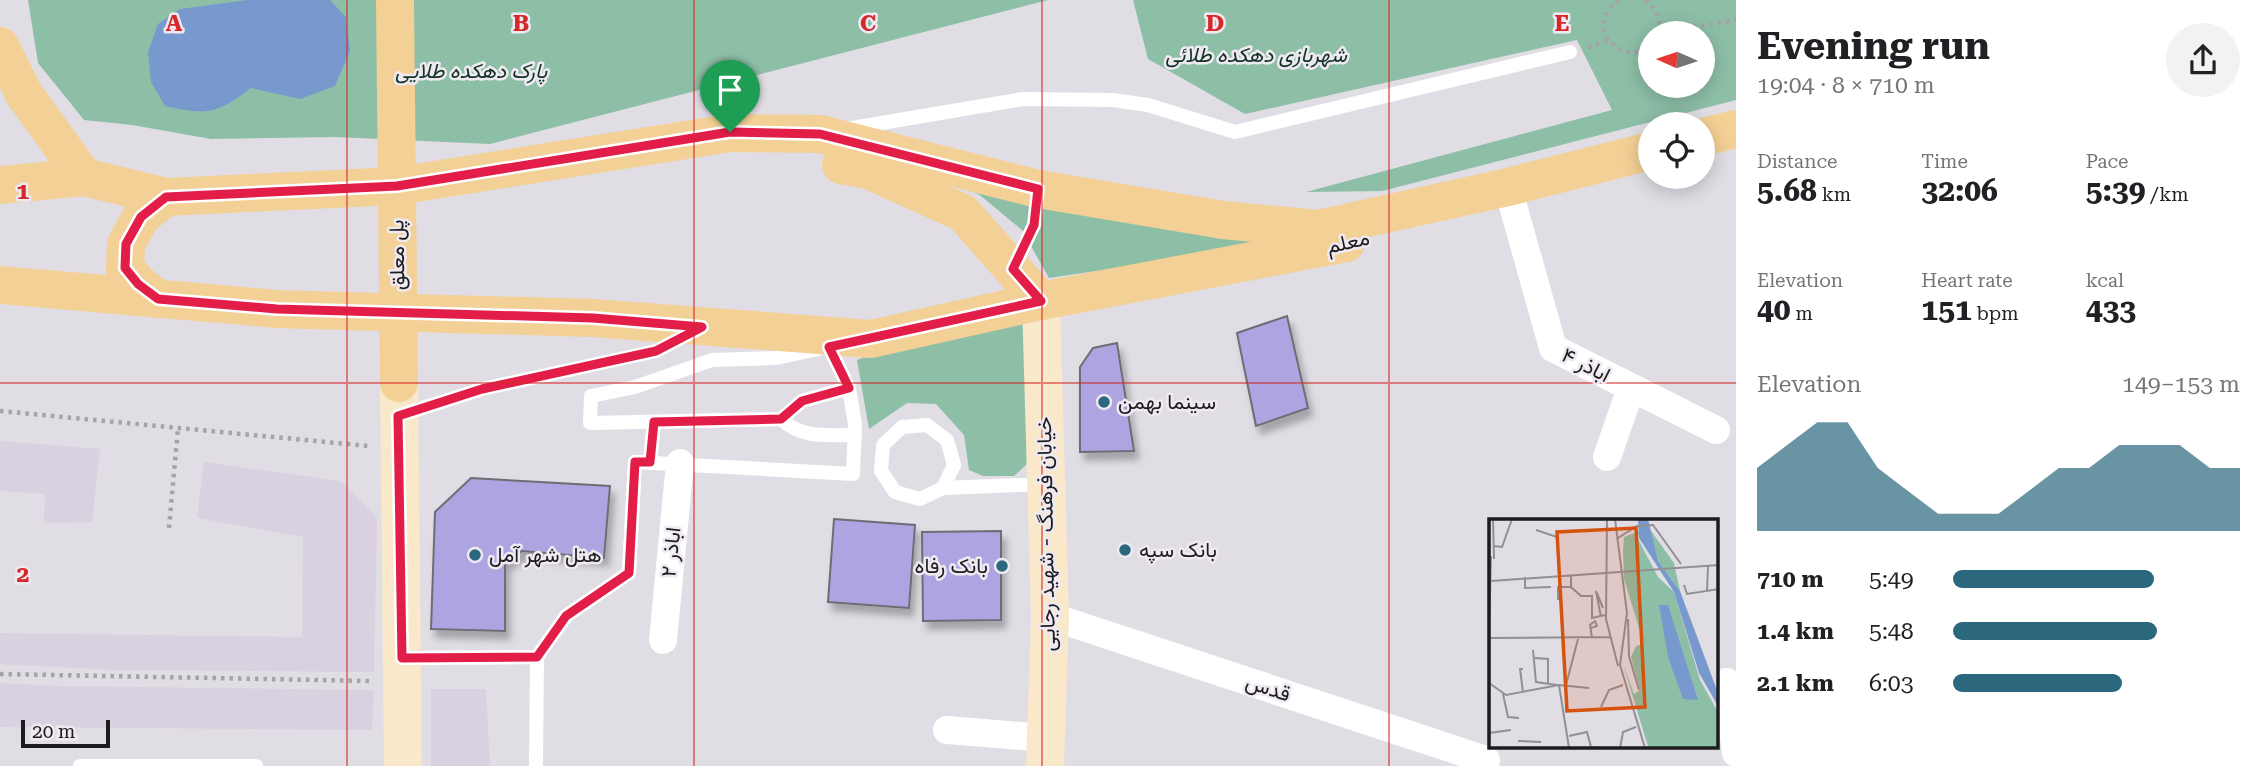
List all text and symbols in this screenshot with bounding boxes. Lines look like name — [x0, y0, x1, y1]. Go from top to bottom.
text: A — [166, 10, 183, 37]
text: B — [513, 10, 529, 37]
text: C — [860, 10, 876, 37]
text: D — [1206, 10, 1224, 37]
text: E — [1555, 10, 1569, 37]
north arrow — [1638, 21, 1715, 98]
map controls — [1638, 21, 1715, 189]
button: share — [2166, 23, 2240, 97]
text: Evening run — [1757, 24, 1990, 68]
park label: شهربازی دهکده طلائی — [1165, 43, 1347, 68]
park label: پارک دهکده طلایی — [395, 59, 547, 85]
pin — [700, 60, 760, 132]
icon: arrive — [711, 71, 749, 109]
text: 19:04 · 8 × 710 m — [1757, 72, 1935, 99]
button: locate — [1638, 112, 1715, 189]
text: Distance — [1757, 150, 1837, 173]
text: Time — [1921, 150, 1968, 173]
text: Pace — [2086, 150, 2129, 173]
text: 5.68 — [1757, 173, 1817, 208]
text: 32:06 — [1921, 173, 1998, 208]
text: 5:39 — [2086, 173, 2145, 208]
text: 1 — [17, 178, 30, 205]
text: km — [1817, 183, 1851, 206]
text: /km — [2145, 183, 2189, 206]
street label: پل معلق — [384, 219, 412, 291]
street label: معلم — [1324, 225, 1372, 261]
text: Elevation — [1757, 269, 1843, 292]
text: Heart rate — [1921, 269, 2013, 292]
text: kcal — [2086, 269, 2124, 292]
text: 40 — [1757, 292, 1791, 327]
text: 151 — [1921, 292, 1972, 327]
text: 433 — [2086, 292, 2136, 327]
text: m — [1791, 302, 1813, 325]
text: bpm — [1972, 302, 2019, 325]
street label: اباذر ۴ — [1557, 343, 1614, 388]
text: Elevation — [1757, 371, 1861, 398]
text: 149–153 m — [2122, 371, 2240, 398]
place label: سینما بهمن — [1118, 390, 1216, 415]
marker: سینما بهمن — [1096, 394, 1112, 410]
street label: خیابان فرهنگ - شهید رجایی — [1032, 416, 1061, 652]
inset map — [1489, 519, 1718, 748]
street label: اباذر ۲ — [656, 526, 687, 578]
place label: بانک سپه — [1139, 538, 1217, 564]
marker: بانک سپه — [1117, 542, 1133, 558]
place label: هتل شهر آمل — [489, 543, 602, 568]
marker: هتل شهر آمل — [467, 547, 483, 563]
place label: بانک رفاه — [915, 554, 988, 579]
marker: بانک رفاه — [994, 558, 1010, 574]
text: 2 — [17, 561, 29, 588]
text: 710 m — [1757, 566, 1824, 593]
text: 5:49 — [1869, 566, 1914, 593]
text: 1.4 km — [1757, 618, 1834, 645]
text: 5:48 — [1869, 618, 1914, 645]
street label: قدس — [1243, 670, 1293, 706]
text: 2.1 km — [1757, 670, 1834, 697]
text: 6:03 — [1869, 670, 1914, 697]
scale bar — [21, 717, 110, 749]
text: 20 m — [32, 720, 75, 743]

